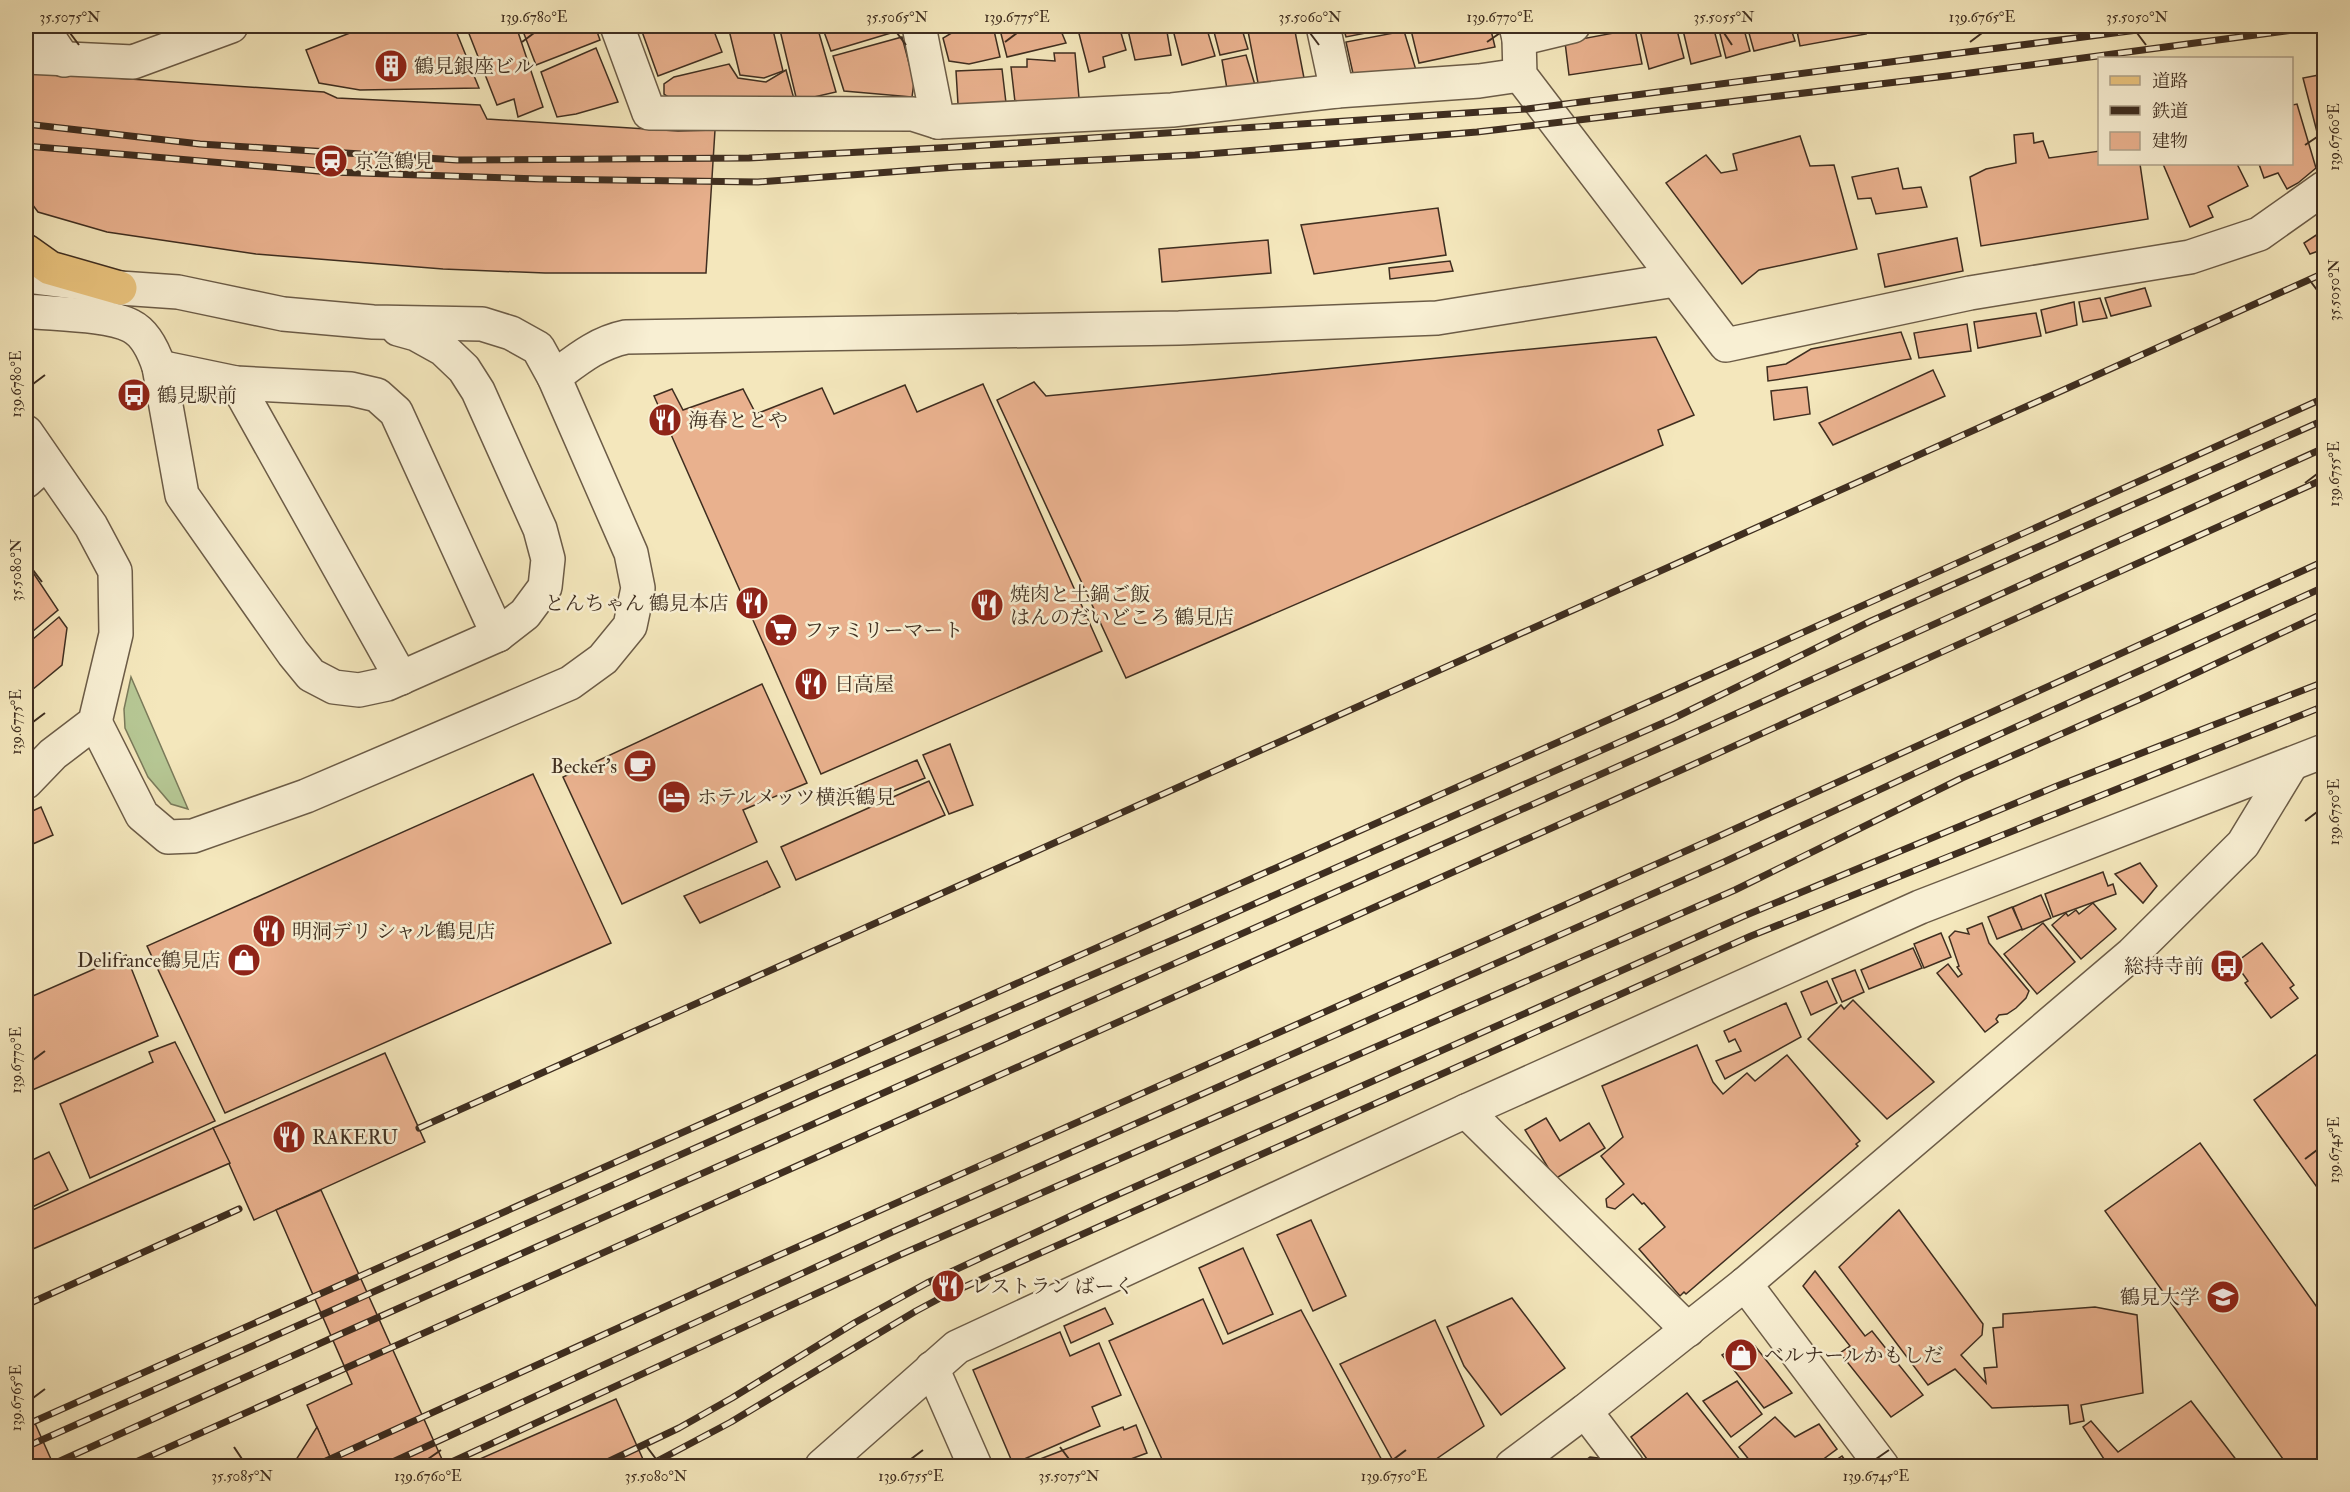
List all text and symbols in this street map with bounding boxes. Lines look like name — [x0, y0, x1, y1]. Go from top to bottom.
text: 35.5075°N — [39, 8, 101, 27]
text: 139.6780°E — [501, 8, 568, 27]
text: 35.5065°N — [866, 8, 928, 27]
text: 139.6775°E — [984, 8, 1050, 27]
text: 35.5060°N — [1279, 8, 1342, 27]
text: 139.6770°E — [1467, 8, 1534, 27]
text: 35.5055°N — [1694, 8, 1755, 27]
text: 139.6765°E — [1949, 8, 2015, 27]
text: 35.5050°N — [2106, 8, 2168, 27]
building icon: 鶴見銀座ビル — [373, 48, 409, 84]
place label: 鶴見銀座ビル — [414, 54, 534, 79]
legend — [2098, 57, 2293, 165]
text: 道路 — [2152, 70, 2188, 93]
text: 鉄道 — [2152, 100, 2188, 123]
text: 139.6760°E — [2325, 103, 2344, 171]
text: 建物 — [2152, 130, 2188, 153]
station icon: 京急鶴見 — [313, 143, 349, 179]
place label: 京急鶴見 — [354, 149, 434, 174]
text: 35.5050°N — [2325, 259, 2344, 321]
text: 139.6780°E — [7, 350, 26, 417]
bus stop icon: 鶴見駅前 — [116, 377, 152, 413]
place label: 鶴見駅前 — [157, 383, 237, 408]
restaurant icon: 海春ととや — [647, 402, 683, 438]
place label: 海春ととや — [688, 408, 788, 433]
text: 139.6755°E — [2325, 441, 2344, 507]
text: 35.5080°N — [7, 538, 26, 601]
place label: 焼肉と土鍋ご飯 はんのだいどころ 鶴見店 — [1010, 582, 1234, 630]
restaurant icon: とんちゃん 鶴見本店 — [734, 585, 770, 621]
restaurant icon: 焼肉と土鍋ご飯 はんのだいどころ 鶴見店 — [969, 587, 1005, 623]
place label: とんちゃん 鶴見本店 — [545, 591, 729, 616]
supermarket icon: ファミリーマート — [763, 612, 799, 648]
place label: ファミリーマート — [804, 618, 964, 643]
restaurant icon: 日高屋 — [793, 666, 829, 702]
place label: 日高屋 — [834, 672, 894, 697]
text: 139.6775°E — [7, 689, 26, 755]
cafe icon: Becker’s — [622, 748, 658, 784]
place label: Becker’s — [551, 754, 617, 779]
hotel icon: ホテルメッツ横浜鶴見 — [656, 779, 692, 815]
text: 139.6750°E — [2325, 779, 2344, 845]
place label: ホテルメッツ横浜鶴見 — [697, 785, 895, 810]
restaurant icon: 明洞デリ シャル鶴見店 — [251, 913, 287, 949]
place label: 明洞デリ シャル鶴見店 — [292, 919, 496, 944]
shop icon: Delifrance鶴見店 — [226, 942, 262, 978]
place label: Delifrance鶴見店 — [77, 948, 221, 973]
bus stop icon: 総持寺前 — [2209, 948, 2245, 984]
place label: 総持寺前 — [2124, 954, 2204, 979]
text: 139.6770°E — [7, 1026, 26, 1093]
text: 139.6745°E — [2325, 1117, 2344, 1183]
restaurant icon: RAKERU — [271, 1119, 307, 1155]
place label: RAKERU — [312, 1125, 398, 1150]
restaurant icon: レストラン ばーく — [930, 1268, 966, 1304]
place label: レストラン ばーく — [971, 1274, 1135, 1299]
school or university icon: 鶴見大学 — [2205, 1279, 2241, 1315]
place label: 鶴見大学 — [2120, 1285, 2200, 1310]
shop icon: ベルナールかもしだ — [1723, 1337, 1759, 1373]
place label: ベルナールかもしだ — [1764, 1343, 1944, 1368]
text: 139.6765°E — [7, 1365, 26, 1431]
text: 35.5085°N — [211, 1467, 273, 1486]
text: 139.6760°E — [394, 1467, 462, 1486]
text: 35.5080°N — [625, 1467, 688, 1486]
text: 139.6755°E — [878, 1467, 944, 1486]
text: 35.5075°N — [1038, 1467, 1100, 1486]
text: 139.6750°E — [1361, 1467, 1427, 1486]
text: 139.6745°E — [1843, 1467, 1909, 1486]

